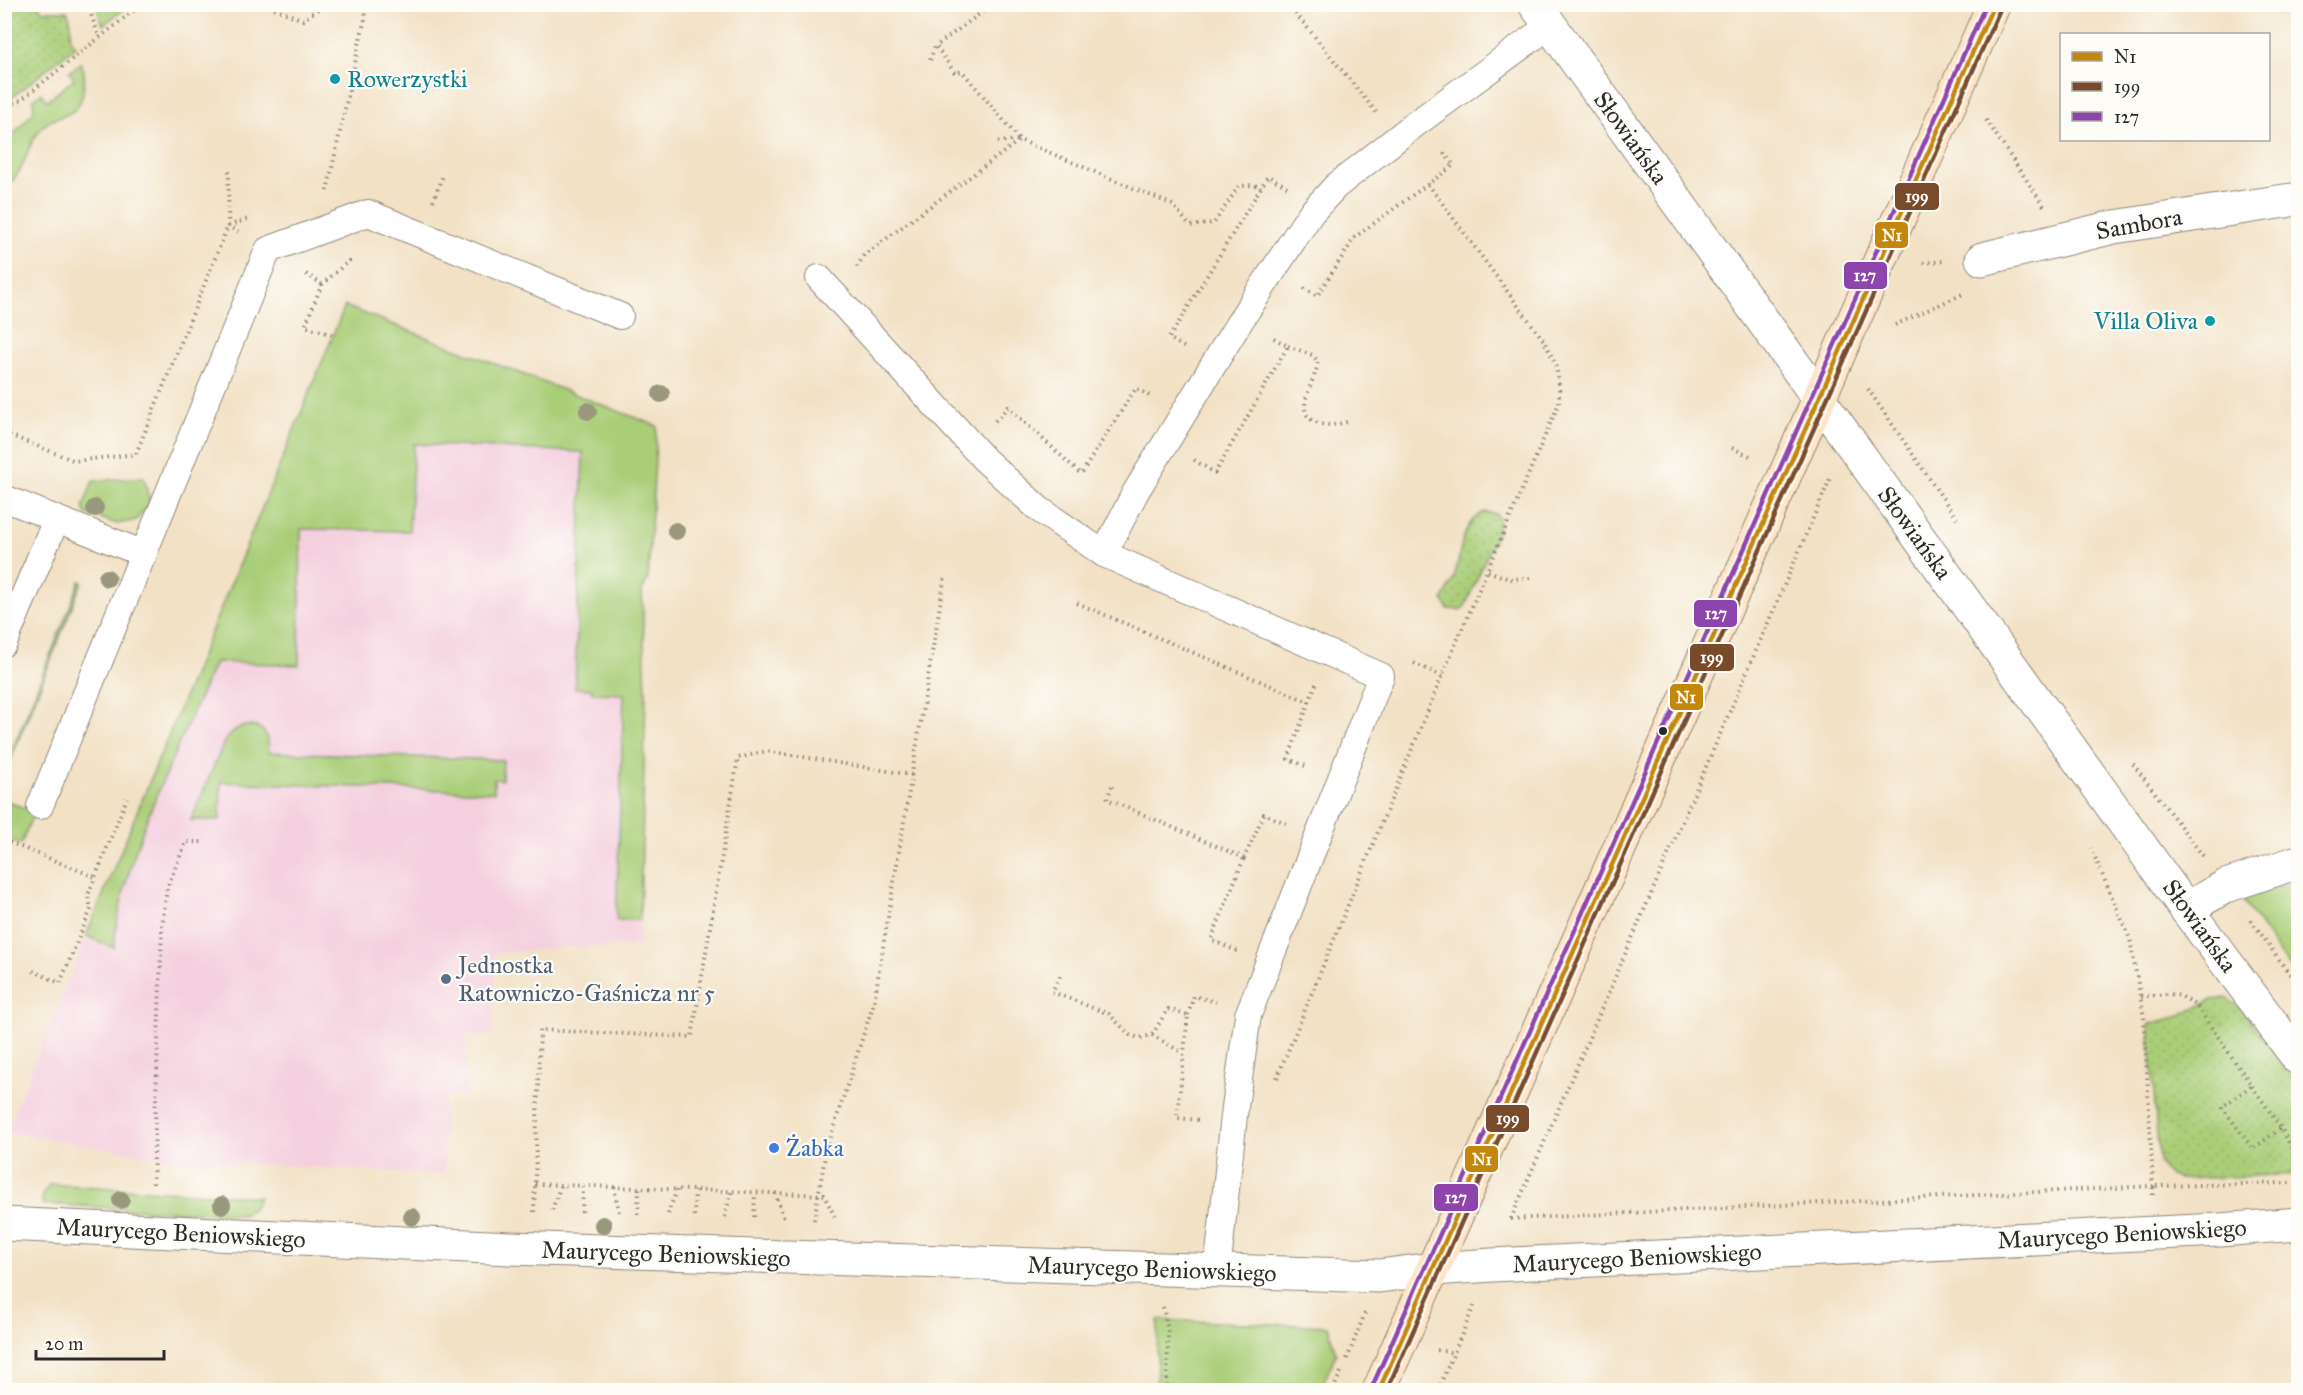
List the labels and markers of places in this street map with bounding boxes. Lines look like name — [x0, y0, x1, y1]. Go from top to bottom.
place label: Rowerzystki — [347, 64, 468, 94]
marker: Rowerzystki — [328, 72, 342, 86]
place label: Villa Oliva — [2093, 306, 2199, 336]
marker: Villa Oliva — [2203, 314, 2217, 328]
unlabelled marker — [1657, 725, 1669, 737]
place label: Jednostka Ratowniczo-Gaśnicza nr 5 — [455, 950, 715, 1008]
marker: Jednostka Ratowniczo-Gaśnicza nr 5 — [439, 972, 453, 986]
place label: Żabka — [786, 1133, 845, 1163]
marker: Żabka — [767, 1141, 781, 1155]

